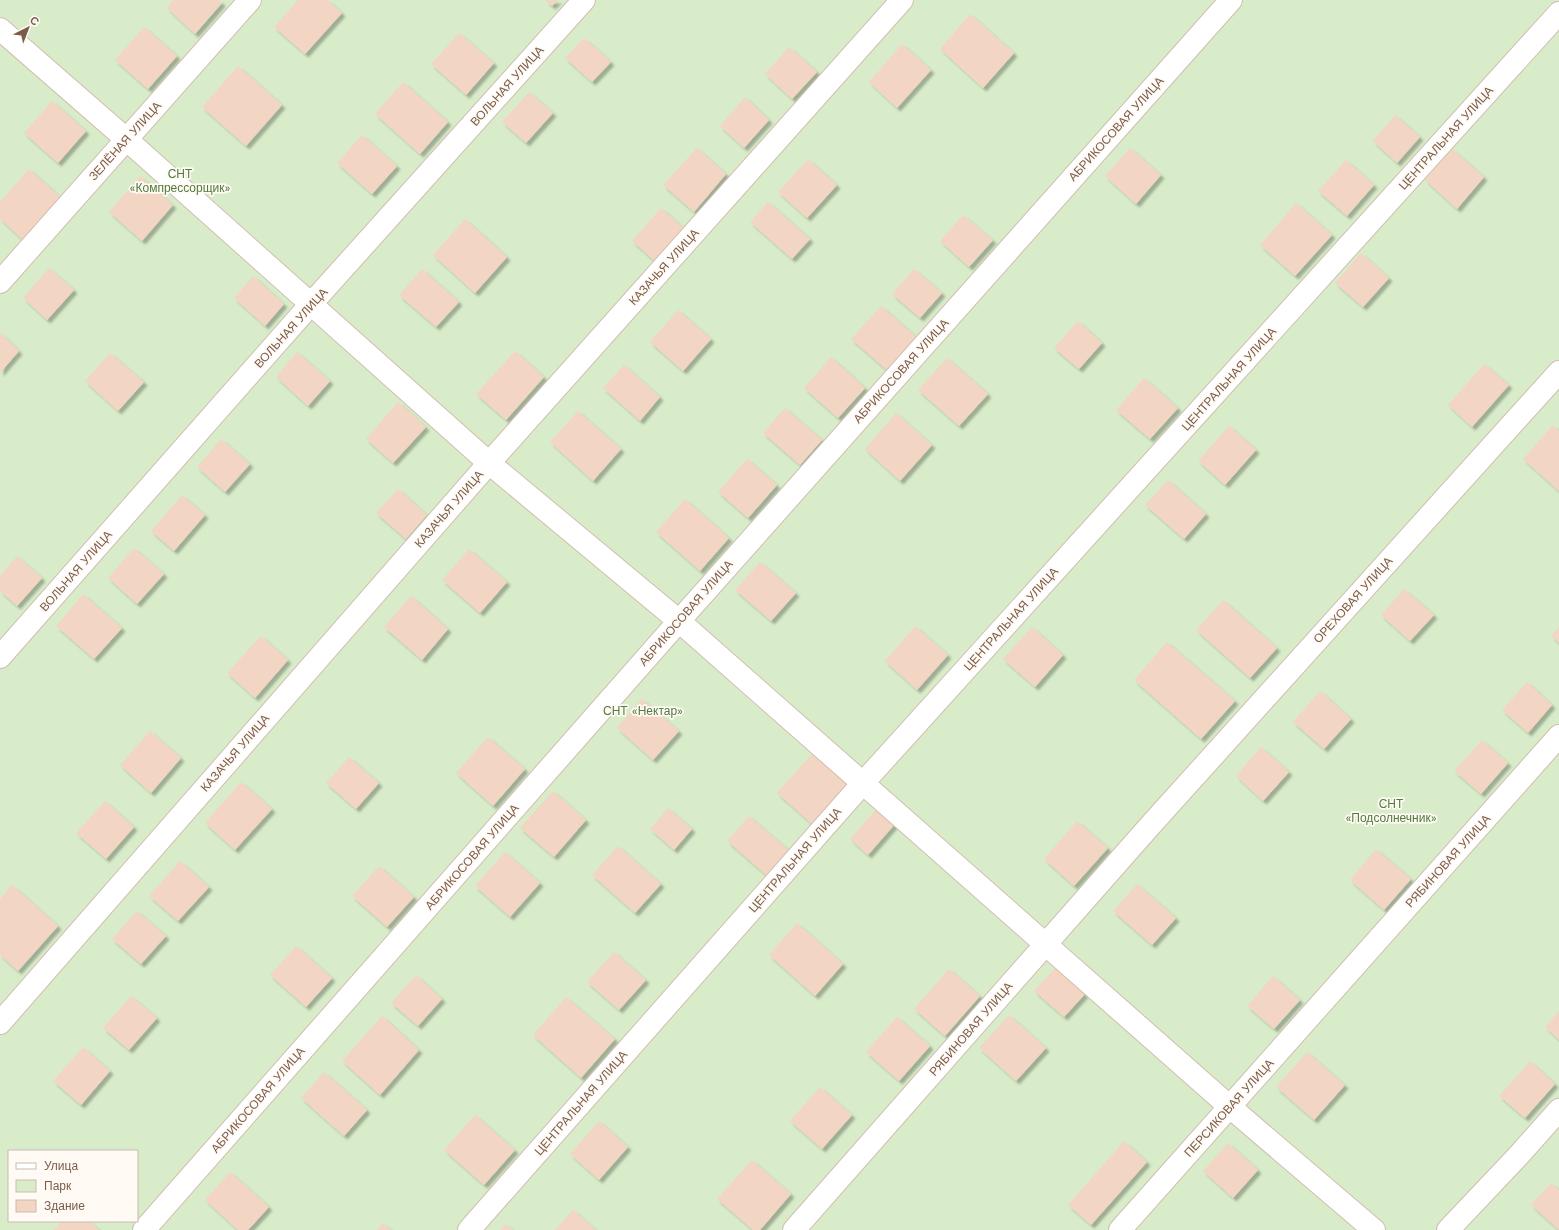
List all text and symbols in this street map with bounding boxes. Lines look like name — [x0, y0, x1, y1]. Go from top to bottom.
north arrow — [8, 8, 48, 48]
text: С — [27, 13, 42, 28]
street label: ВОЛЬНАЯ УЛИЦА — [467, 43, 547, 129]
street label: АБРИКОСОВАЯ УЛИЦА — [1065, 74, 1167, 184]
street label: ЦЕНТРАЛЬНАЯ УЛИЦА — [1396, 83, 1496, 193]
street label: ЗЕЛЁНАЯ УЛИЦА — [86, 99, 164, 183]
park label: СНТ «Компрессорщик» — [130, 167, 231, 195]
street label: КАЗАЧЬЯ УЛИЦА — [626, 226, 702, 308]
street label: ВОЛЬНАЯ УЛИЦА — [251, 285, 331, 371]
street label: АБРИКОСОВАЯ УЛИЦА — [850, 316, 952, 426]
street label: ЦЕНТРАЛЬНАЯ УЛИЦА — [1179, 324, 1279, 434]
street label: КАЗАЧЬЯ УЛИЦА — [412, 467, 486, 551]
street label: ВОЛЬНАЯ УЛИЦА — [37, 528, 115, 614]
street label: ОРЕХОВАЯ УЛИЦА — [1311, 554, 1395, 646]
street label: АБРИКОСОВАЯ УЛИЦА — [636, 557, 736, 669]
street label: ЦЕНТРАЛЬНАЯ УЛИЦА — [961, 564, 1061, 674]
park label: СНТ «Нектар» — [603, 704, 683, 718]
street label: КАЗАЧЬЯ УЛИЦА — [198, 711, 272, 795]
park label: СНТ «Подсолнечник» — [1345, 797, 1437, 825]
street label: АБРИКОСОВАЯ УЛИЦА — [422, 801, 522, 913]
street label: ЦЕНТРАЛЬНАЯ УЛИЦА — [746, 805, 844, 915]
street label: РЯБИНОВАЯ УЛИЦА — [1403, 812, 1493, 910]
street label: РЯБИНОВАЯ УЛИЦА — [926, 979, 1016, 1079]
street label: АБРИКОСОВАЯ УЛИЦА — [208, 1044, 308, 1156]
street label: ЦЕНТРАЛЬНАЯ УЛИЦА — [532, 1048, 630, 1158]
street label: ПЕРСИКОВАЯ УЛИЦА — [1181, 1056, 1277, 1160]
legend — [8, 1150, 138, 1222]
text: Улица — [44, 1159, 78, 1173]
text: Парк — [44, 1179, 72, 1193]
text: Здание — [44, 1199, 85, 1213]

